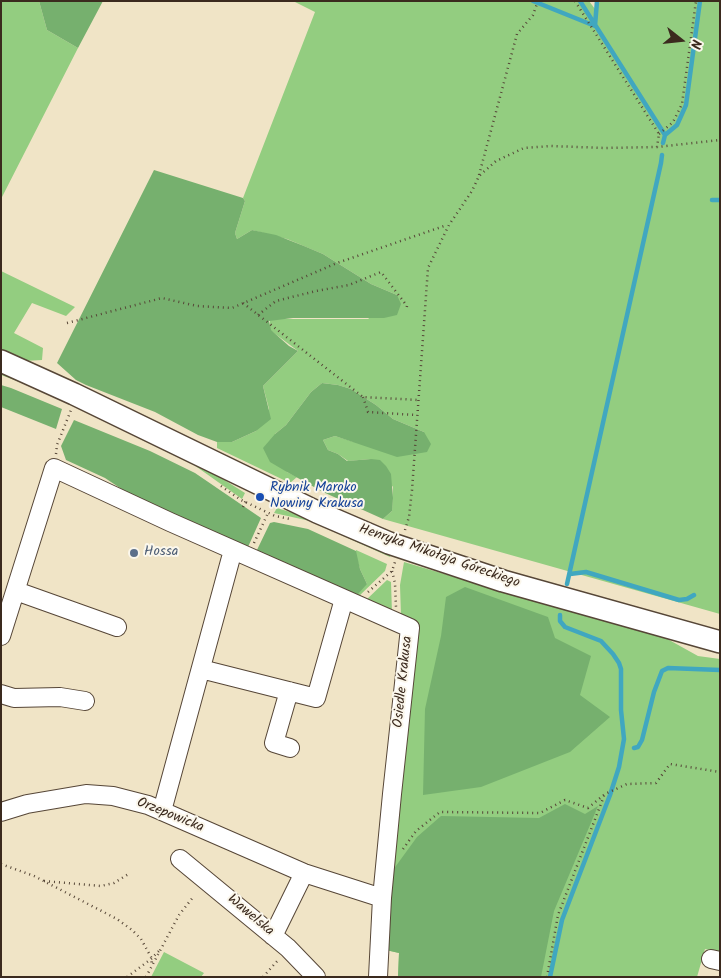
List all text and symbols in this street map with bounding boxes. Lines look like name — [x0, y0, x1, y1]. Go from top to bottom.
north arrow — [656, 15, 706, 65]
text: N — [684, 37, 707, 51]
place label: Rybnik Maroko Nowiny Krakusa — [270, 481, 364, 514]
marker: Rybnik Maroko Nowiny Krakusa — [254, 491, 266, 503]
street label: Henryka Mikołaja Góreckiego — [356, 522, 522, 592]
place label: Hossa — [144, 545, 178, 561]
marker: Hossa — [128, 547, 140, 559]
street label: Osiedle Krakusa — [391, 635, 417, 729]
street label: Orzepowicka — [134, 795, 206, 837]
street label: Wawelska — [223, 892, 277, 940]

